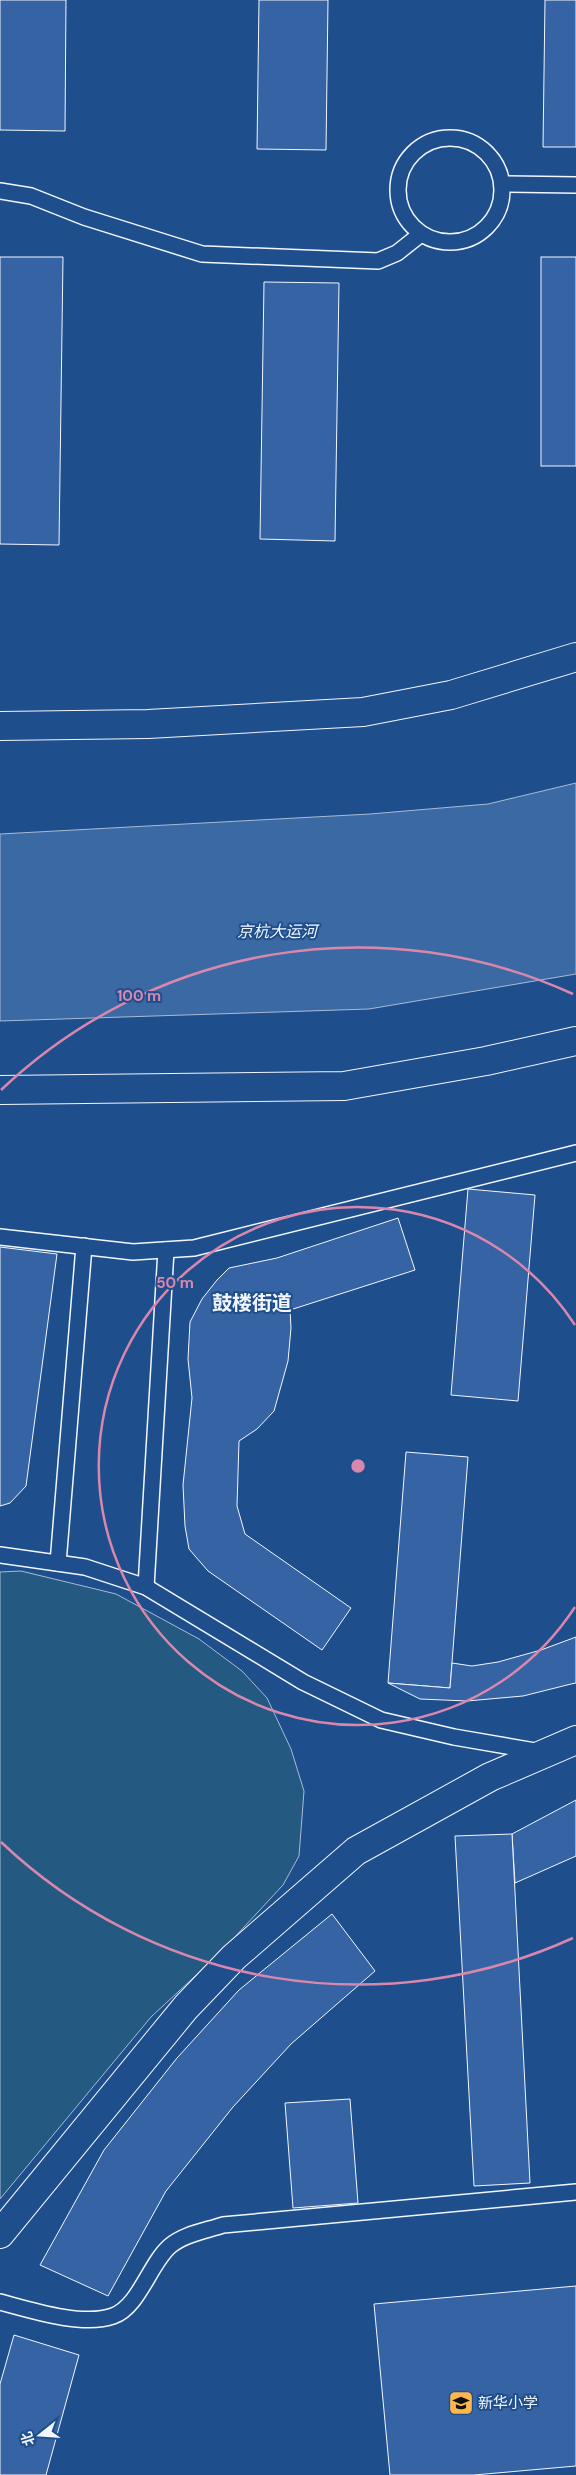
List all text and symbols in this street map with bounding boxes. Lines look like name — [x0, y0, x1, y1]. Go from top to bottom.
water label: 京杭大运河 — [237, 921, 320, 942]
text: 100 m — [117, 986, 161, 1006]
text: 50 m — [156, 1273, 194, 1293]
district label: 鼓楼街道 — [212, 1290, 292, 1316]
centre of rings — [349, 1457, 367, 1475]
school or university icon: 新华小学 — [448, 2390, 474, 2416]
place label: 新华小学 — [478, 2393, 538, 2413]
north arrow — [15, 2410, 65, 2460]
text: 北 — [17, 2429, 38, 2448]

